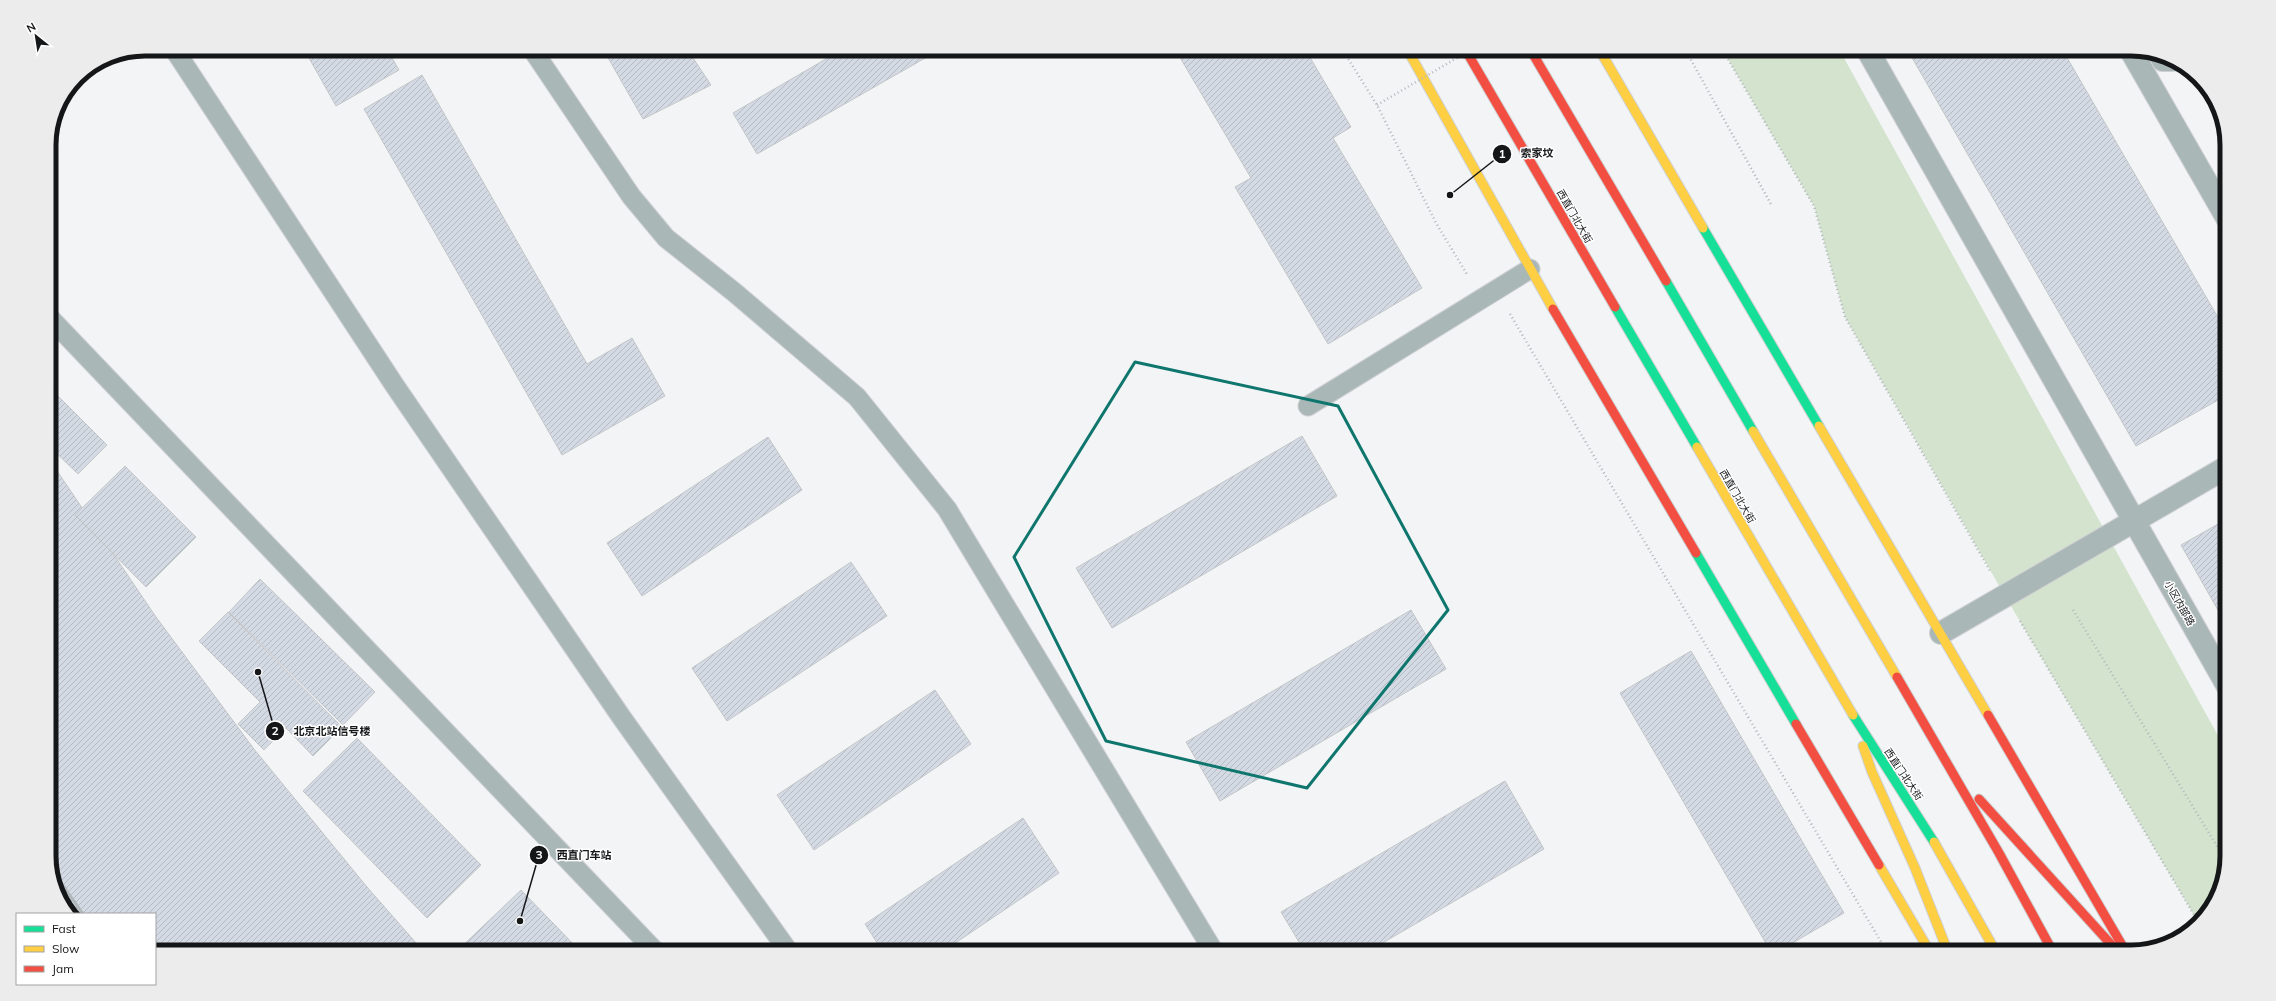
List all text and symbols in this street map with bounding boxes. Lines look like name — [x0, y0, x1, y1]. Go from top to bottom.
north arrow — [16, 16, 56, 56]
text: N — [24, 19, 38, 35]
callout: 索家坟 — [1492, 142, 1561, 165]
text: 1 — [1498, 146, 1506, 161]
text: 索家坟 — [1521, 146, 1554, 160]
street label: 西直门北大街 — [1554, 187, 1595, 245]
street label: 西直门北大街 — [1717, 467, 1758, 525]
street label: 小区内部路 — [2161, 578, 2198, 628]
callout: 北京北站信号楼 — [265, 720, 378, 743]
text: 2 — [271, 723, 279, 738]
text: 北京北站信号楼 — [294, 724, 371, 738]
street label: 西直门北大街 — [1881, 746, 1926, 803]
callout: 西直门车站 — [529, 844, 620, 867]
text: 3 — [535, 847, 543, 862]
text: 西直门车站 — [557, 848, 612, 862]
legend — [16, 913, 156, 985]
text: Fast — [52, 921, 76, 936]
text: Slow — [52, 941, 80, 956]
text: Jam — [52, 961, 74, 976]

